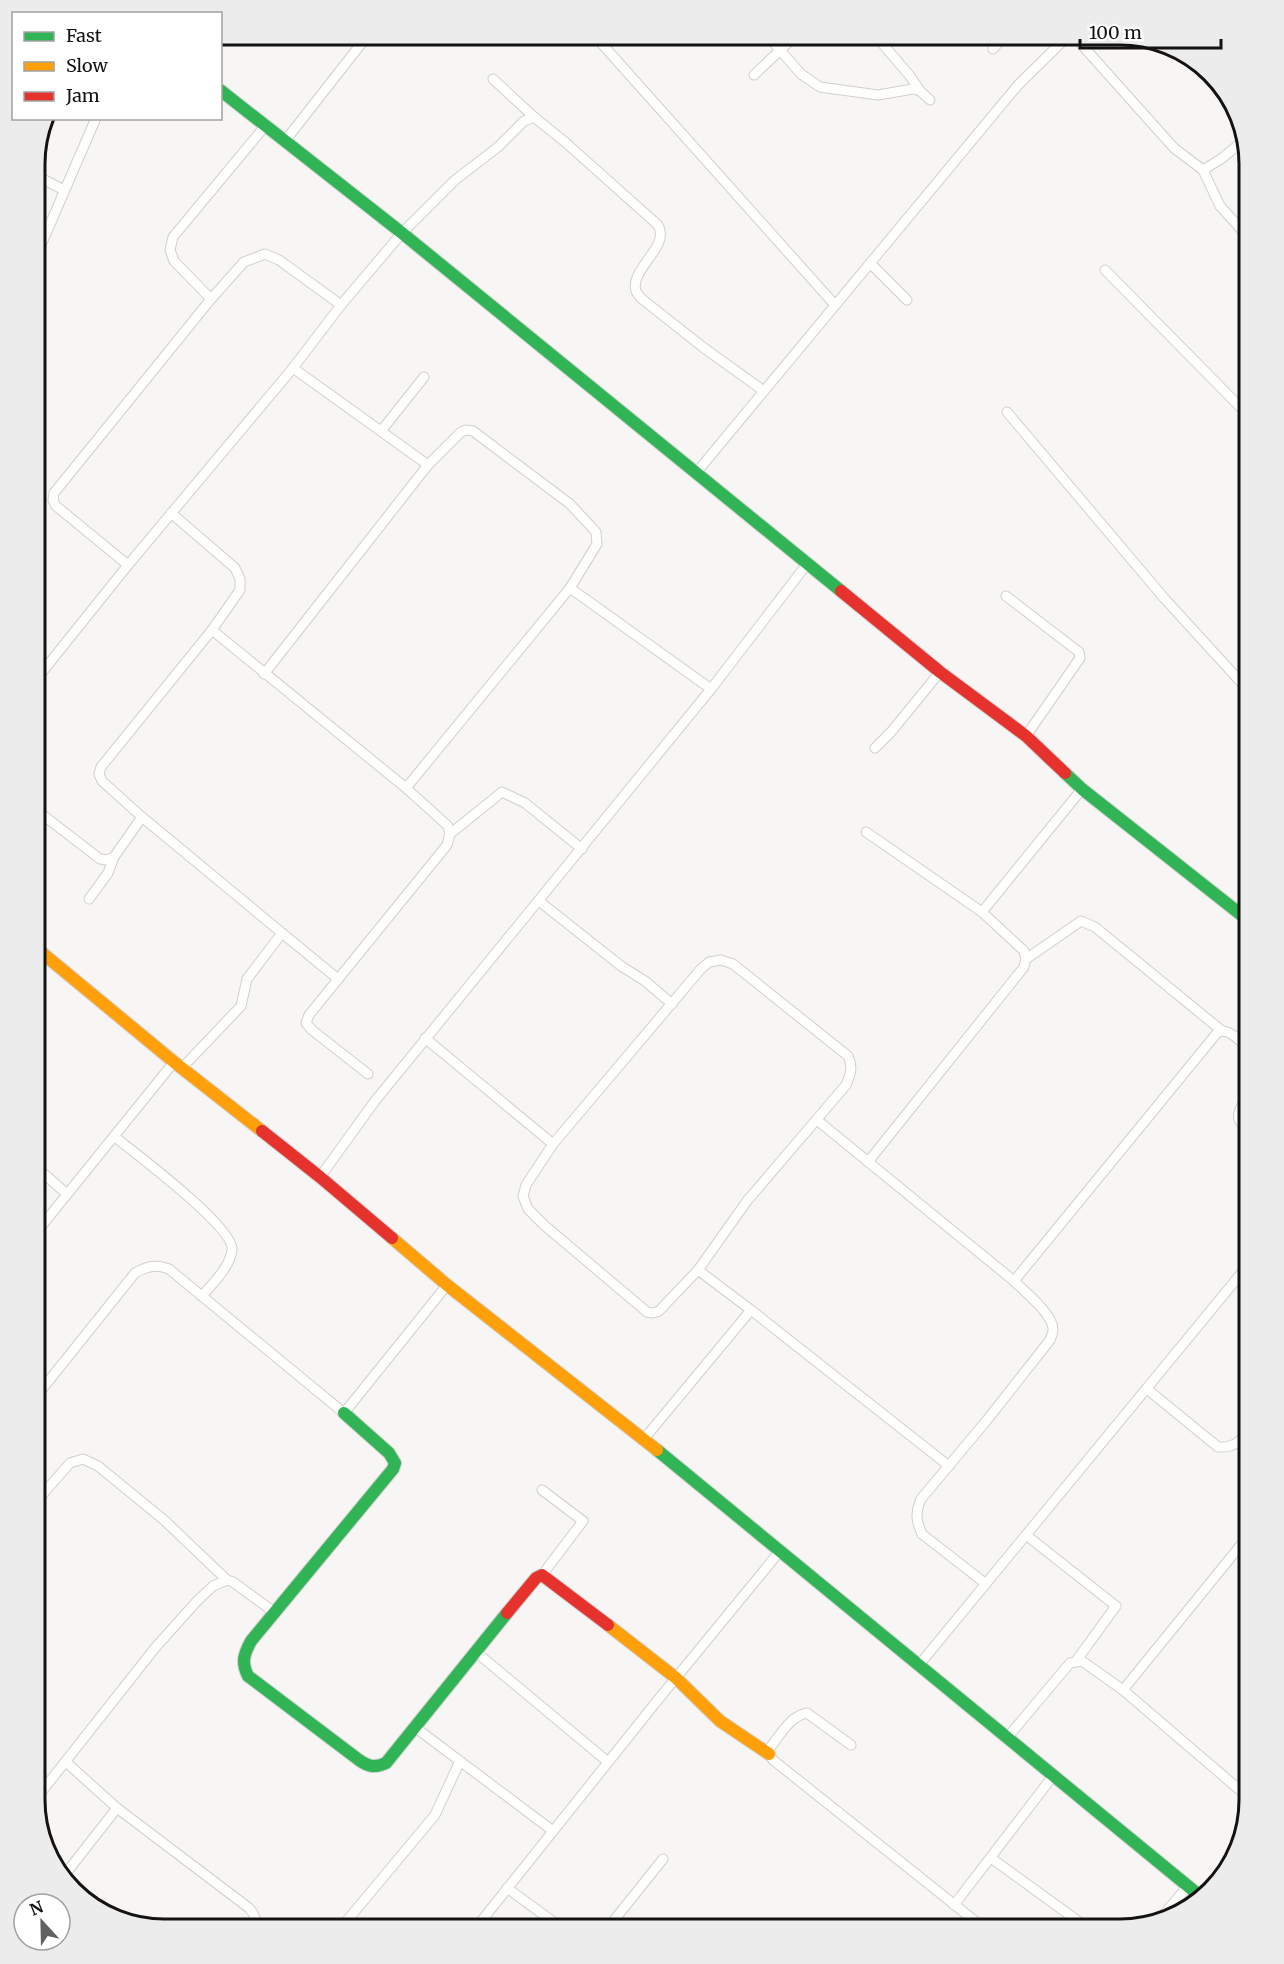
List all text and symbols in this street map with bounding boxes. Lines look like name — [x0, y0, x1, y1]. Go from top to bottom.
legend — [12, 12, 222, 120]
scale bar — [1080, 12, 1221, 50]
text: 100 m — [1089, 21, 1142, 44]
text: Fast — [66, 24, 102, 47]
text: Slow — [66, 54, 109, 77]
text: Jam — [65, 84, 100, 107]
north arrow — [12, 1892, 72, 1952]
text: N — [27, 1896, 46, 1920]

